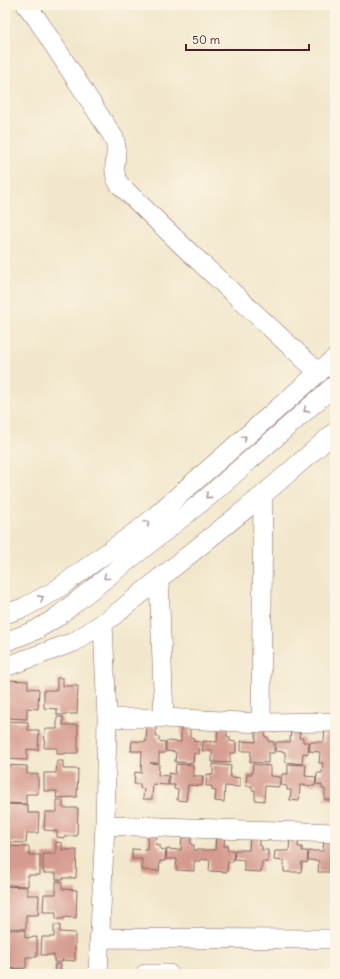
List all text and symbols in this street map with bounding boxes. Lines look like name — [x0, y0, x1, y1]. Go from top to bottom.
scale bar — [186, 26, 309, 52]
text: 50 m — [192, 32, 221, 47]
one-way arrow — [303, 406, 310, 413]
one-way arrow — [240, 435, 247, 442]
one-way arrow — [205, 492, 213, 499]
one-way arrow — [142, 521, 149, 528]
one-way arrow — [104, 573, 111, 580]
one-way arrow — [36, 596, 44, 603]

